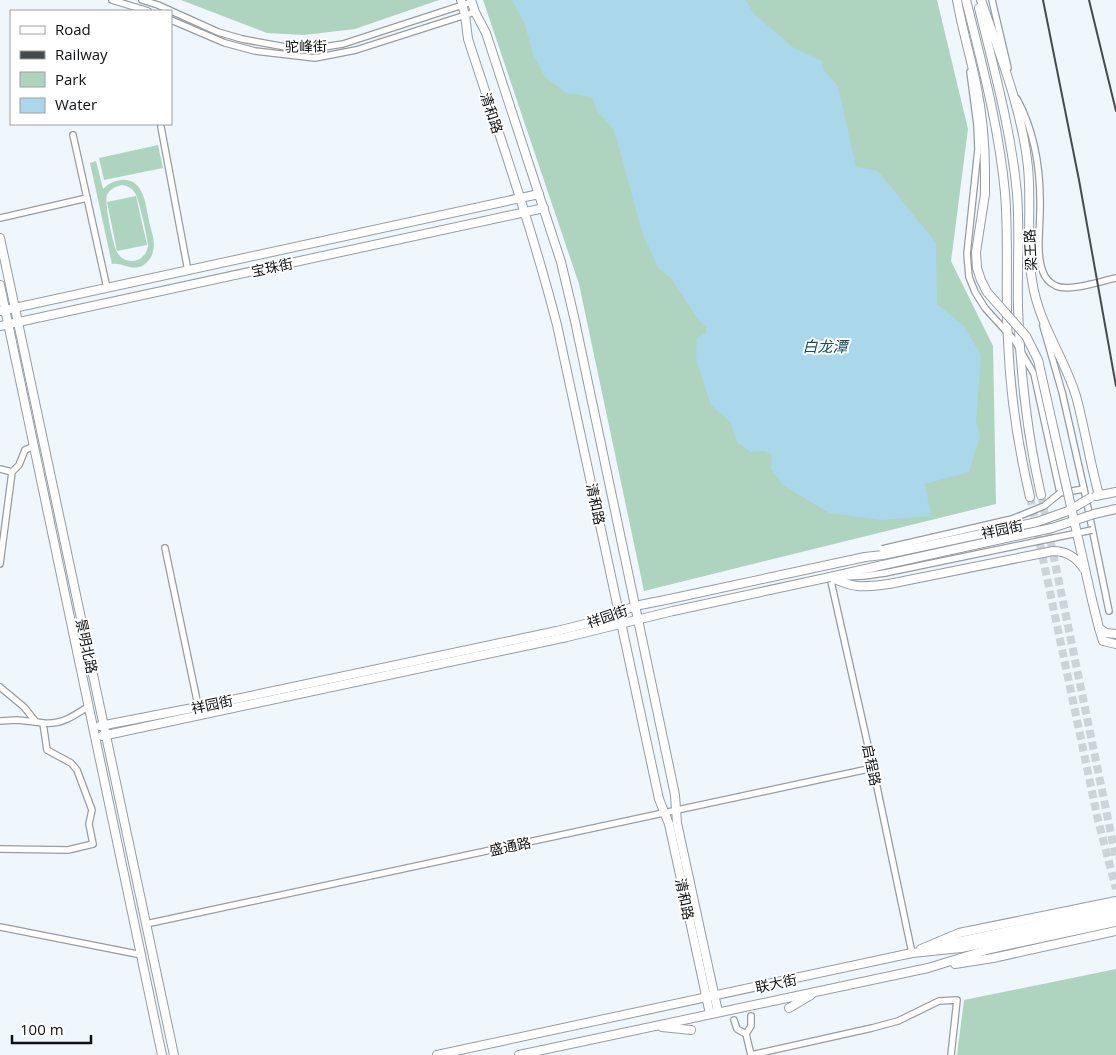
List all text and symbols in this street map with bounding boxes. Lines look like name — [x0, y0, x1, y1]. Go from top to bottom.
legend — [10, 10, 172, 125]
text: Road — [55, 19, 91, 39]
street label: 驼峰街 — [285, 36, 327, 56]
text: Railway — [55, 44, 108, 64]
text: Park — [55, 69, 86, 89]
street label: 清和路 — [476, 90, 508, 136]
text: Water — [55, 94, 97, 114]
street label: 梁王路 — [1019, 229, 1041, 271]
street label: 宝珠街 — [249, 253, 295, 281]
water label: 白龙潭 — [802, 336, 850, 356]
street label: 清和路 — [582, 481, 610, 527]
street label: 祥园街 — [979, 515, 1025, 543]
street label: 祥园街 — [584, 600, 630, 632]
street label: 景明北路 — [72, 617, 102, 675]
street label: 祥园街 — [189, 690, 235, 718]
street label: 启程路 — [858, 742, 886, 788]
street label: 盛通路 — [487, 832, 533, 860]
street label: 清和路 — [671, 876, 699, 922]
street label: 联大街 — [753, 969, 799, 997]
scale bar — [12, 1012, 91, 1044]
text: 100 m — [20, 1019, 64, 1039]

